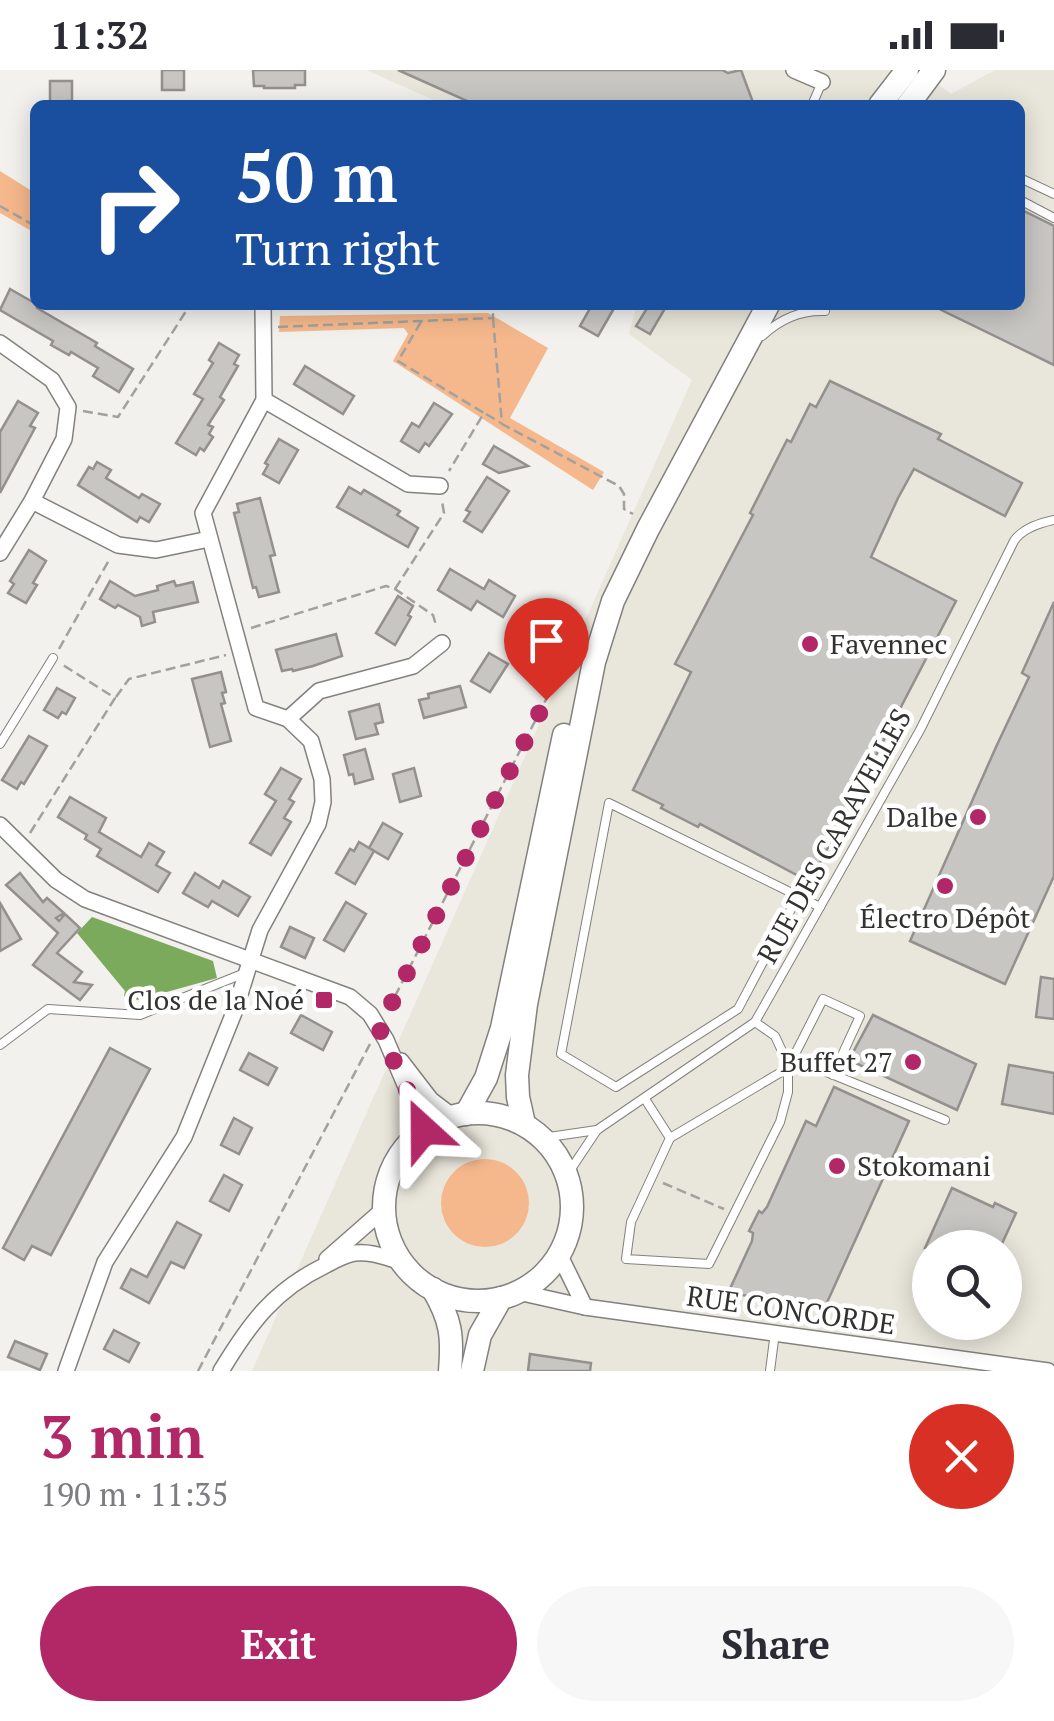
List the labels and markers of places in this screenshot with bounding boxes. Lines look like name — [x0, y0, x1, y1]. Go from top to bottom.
pin — [504, 598, 589, 701]
place label: Favennec — [830, 625, 948, 662]
marker: Favennec — [799, 633, 821, 655]
place label: Dalbe — [886, 798, 958, 835]
marker: Dalbe — [967, 806, 989, 828]
marker: Électro Dépôt — [934, 875, 956, 897]
place label: Électro Dépôt — [860, 899, 1031, 936]
place label: Clos de la Noé — [127, 981, 304, 1018]
marker: Clos de la Noé — [313, 989, 335, 1011]
place label: Buffet 27 — [780, 1043, 893, 1080]
marker: Buffet 27 — [902, 1051, 924, 1073]
place label: Stokomani — [857, 1147, 991, 1184]
marker: Stokomani — [826, 1155, 848, 1177]

